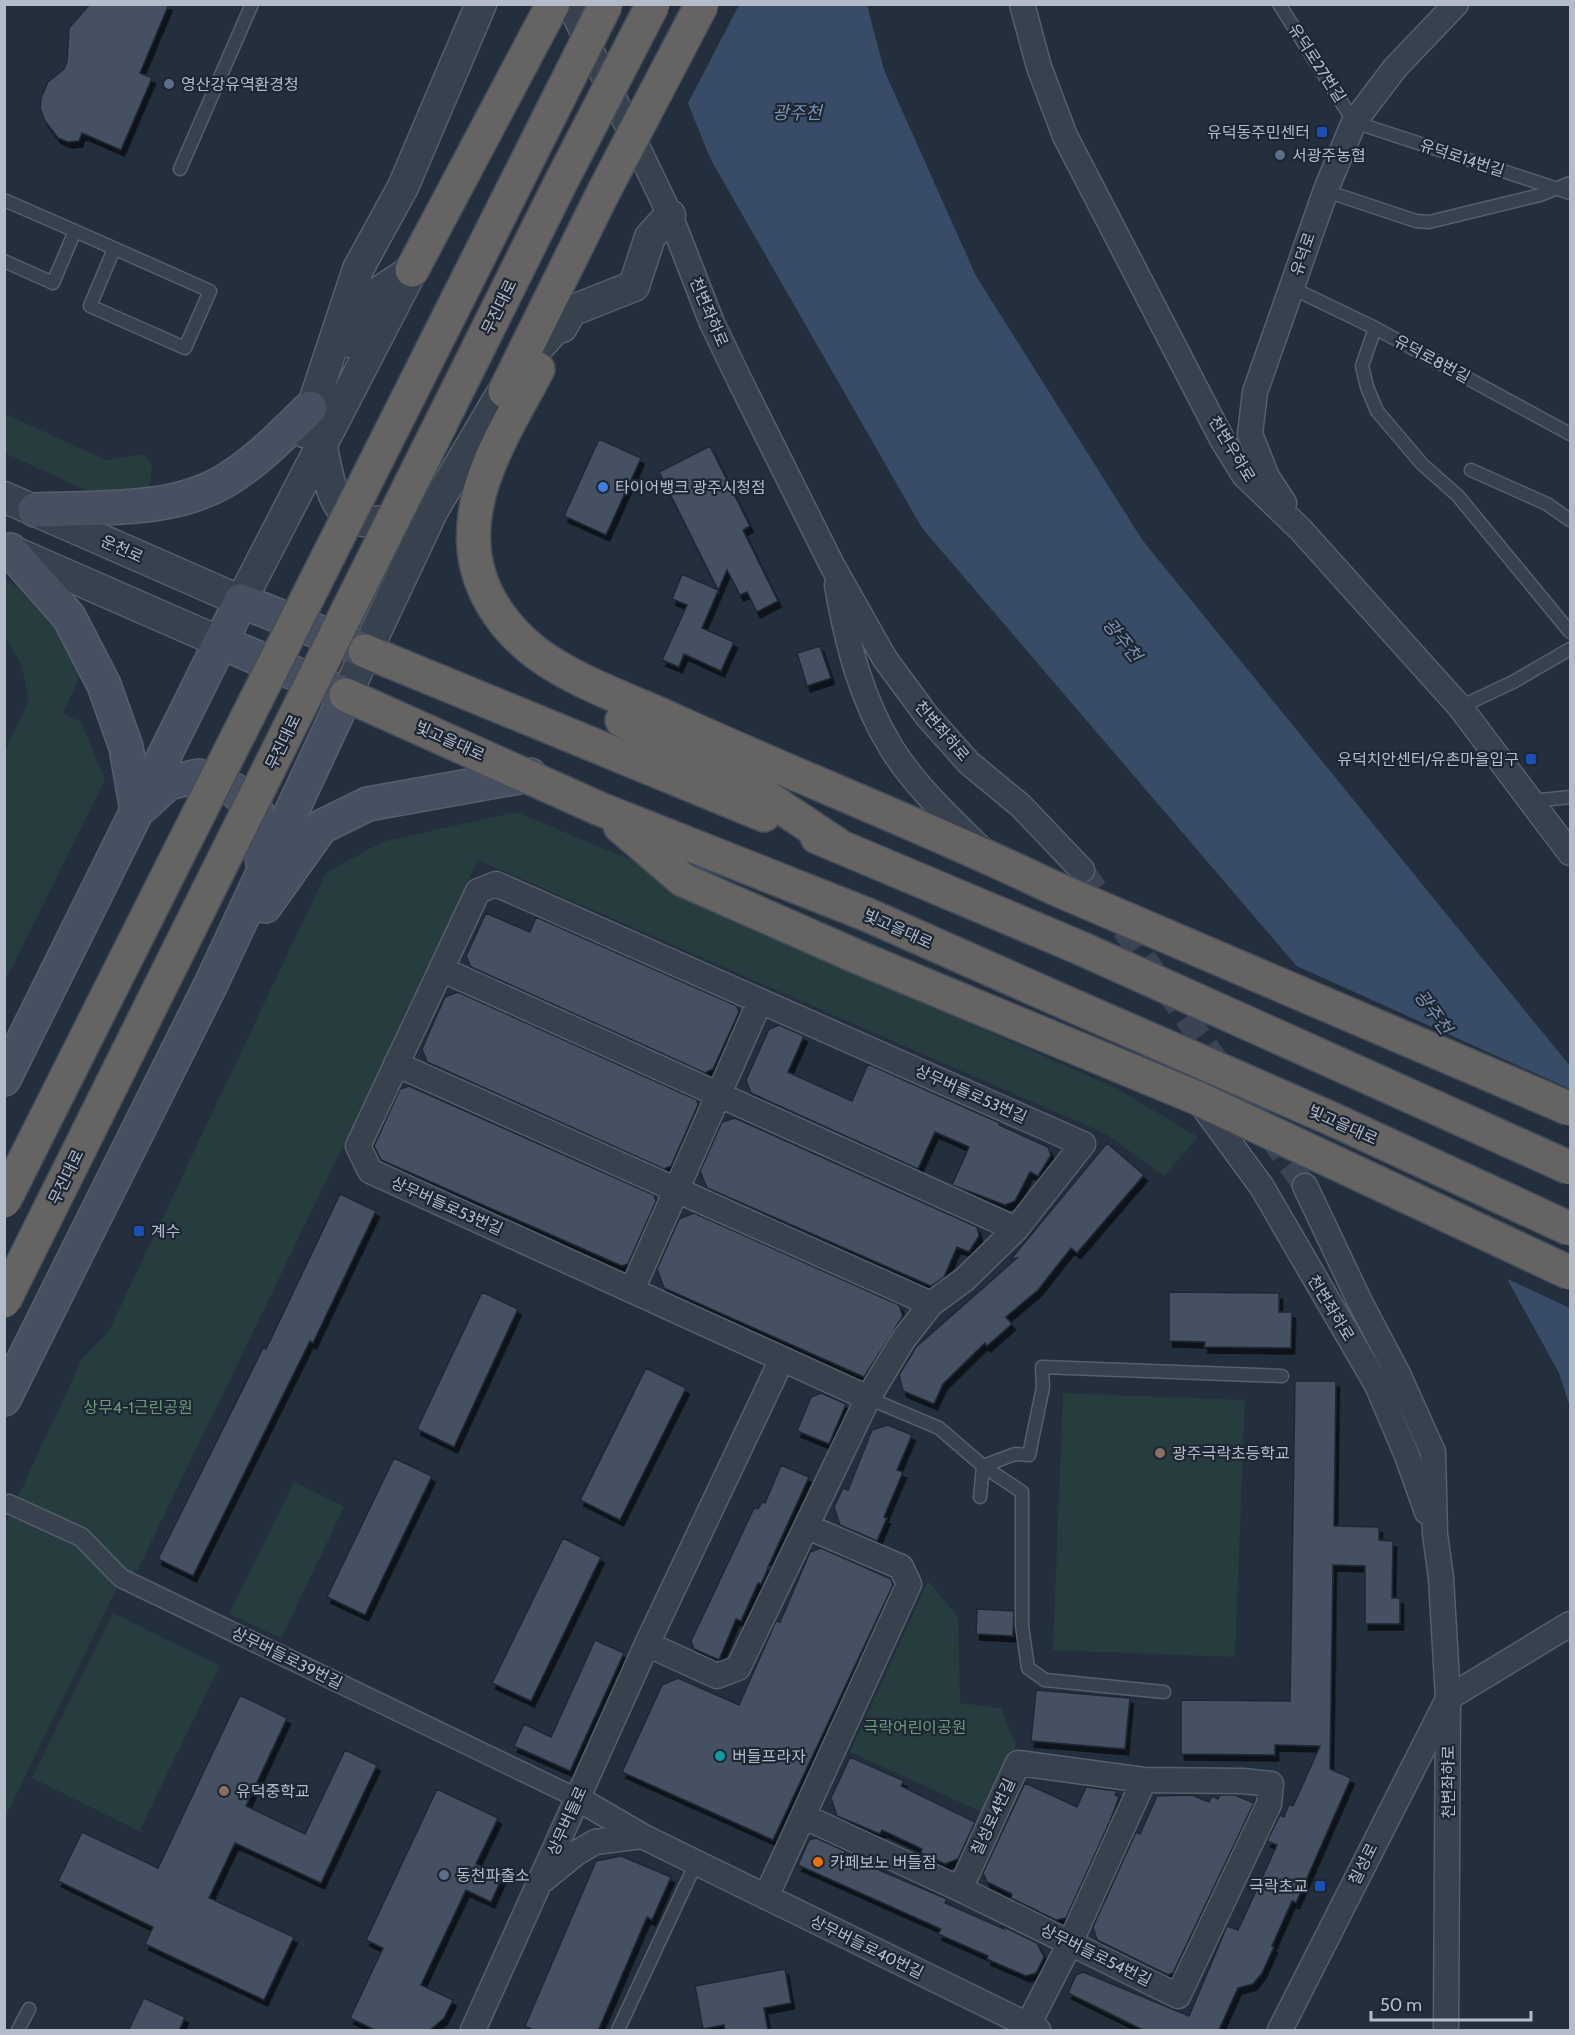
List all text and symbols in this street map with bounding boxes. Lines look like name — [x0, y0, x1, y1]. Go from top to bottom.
street label: 유덕로27번길 — [1285, 20, 1349, 106]
place label: 영산강유역환경청 — [181, 75, 299, 94]
marker: 영산강유역환경청 — [162, 77, 176, 91]
water label: 광주천 — [772, 102, 824, 124]
place label: 유덕동주민센터 — [1207, 123, 1310, 142]
marker: 유덕동주민센터 — [1315, 125, 1329, 139]
street label: 유덕로14번길 — [1417, 135, 1507, 181]
place label: 서광주농협 — [1292, 146, 1366, 165]
marker: 서광주농협 — [1273, 148, 1287, 162]
street label: 유덕로 — [1287, 230, 1319, 278]
street label: 천변좌하로 — [686, 274, 732, 350]
street label: 무진대로 — [478, 276, 521, 338]
street label: 유덕로8번길 — [1391, 331, 1473, 387]
street label: 천변우하로 — [1205, 413, 1259, 486]
place label: 타이어뱅크 광주시청점 — [615, 478, 766, 497]
marker: 타이어뱅크 광주시청점 — [596, 480, 610, 494]
street label: 운천로 — [98, 531, 146, 567]
water label: 광주천 — [1098, 614, 1148, 668]
street label: 천변좌하로 — [911, 697, 973, 765]
street label: 무진대로 — [262, 711, 305, 773]
street label: 빛고을대로 — [413, 717, 488, 765]
place label: 유덕치안센터/유촌마을입구 — [1337, 750, 1519, 769]
marker: 유덕치안센터/유촌마을입구 — [1524, 752, 1538, 766]
street label: 빛고을대로 — [861, 905, 936, 953]
water label: 광주천 — [1409, 985, 1458, 1041]
street label: 상무버들로53번길 — [912, 1061, 1030, 1127]
street label: 빛고을대로 — [1306, 1101, 1381, 1149]
street label: 무진대로 — [45, 1146, 88, 1208]
street label: 상무버들로53번길 — [388, 1173, 506, 1239]
place label: 계수 — [151, 1222, 180, 1241]
marker: 계수 — [132, 1224, 146, 1238]
street label: 천변좌하로 — [1304, 1272, 1358, 1345]
park label: 상무4-1근린공원 — [83, 1398, 193, 1417]
place label: 광주극락초등학교 — [1172, 1444, 1290, 1463]
marker: 광주극락초등학교 — [1153, 1446, 1167, 1460]
street label: 상무버들로39번길 — [229, 1623, 345, 1693]
park label: 극락어린이공원 — [863, 1718, 967, 1737]
street label: 천변좌하로 — [1439, 1745, 1458, 1819]
place label: 버들프라자 — [732, 1747, 806, 1766]
marker: 버들프라자 — [713, 1749, 727, 1763]
street label: 칠성로4번길 — [967, 1775, 1019, 1859]
place label: 유덕중학교 — [236, 1782, 310, 1801]
street label: 상무버들로 — [543, 1783, 591, 1858]
marker: 유덕중학교 — [217, 1784, 231, 1798]
street label: 칠성로 — [1345, 1840, 1382, 1888]
place label: 카페보노 버들점 — [830, 1853, 937, 1872]
marker: 카페보노 버들점 — [811, 1855, 825, 1869]
place label: 동천파출소 — [456, 1866, 530, 1885]
marker: 동천파출소 — [437, 1868, 451, 1882]
place label: 극락초교 — [1249, 1877, 1308, 1896]
marker: 극락초교 — [1313, 1879, 1327, 1893]
street label: 상무버들로40번길 — [807, 1911, 927, 1983]
street label: 상무버들로54번길 — [1037, 1920, 1155, 1990]
scale bar — [1371, 1984, 1532, 2022]
text: 50 m — [1380, 1994, 1422, 2016]

